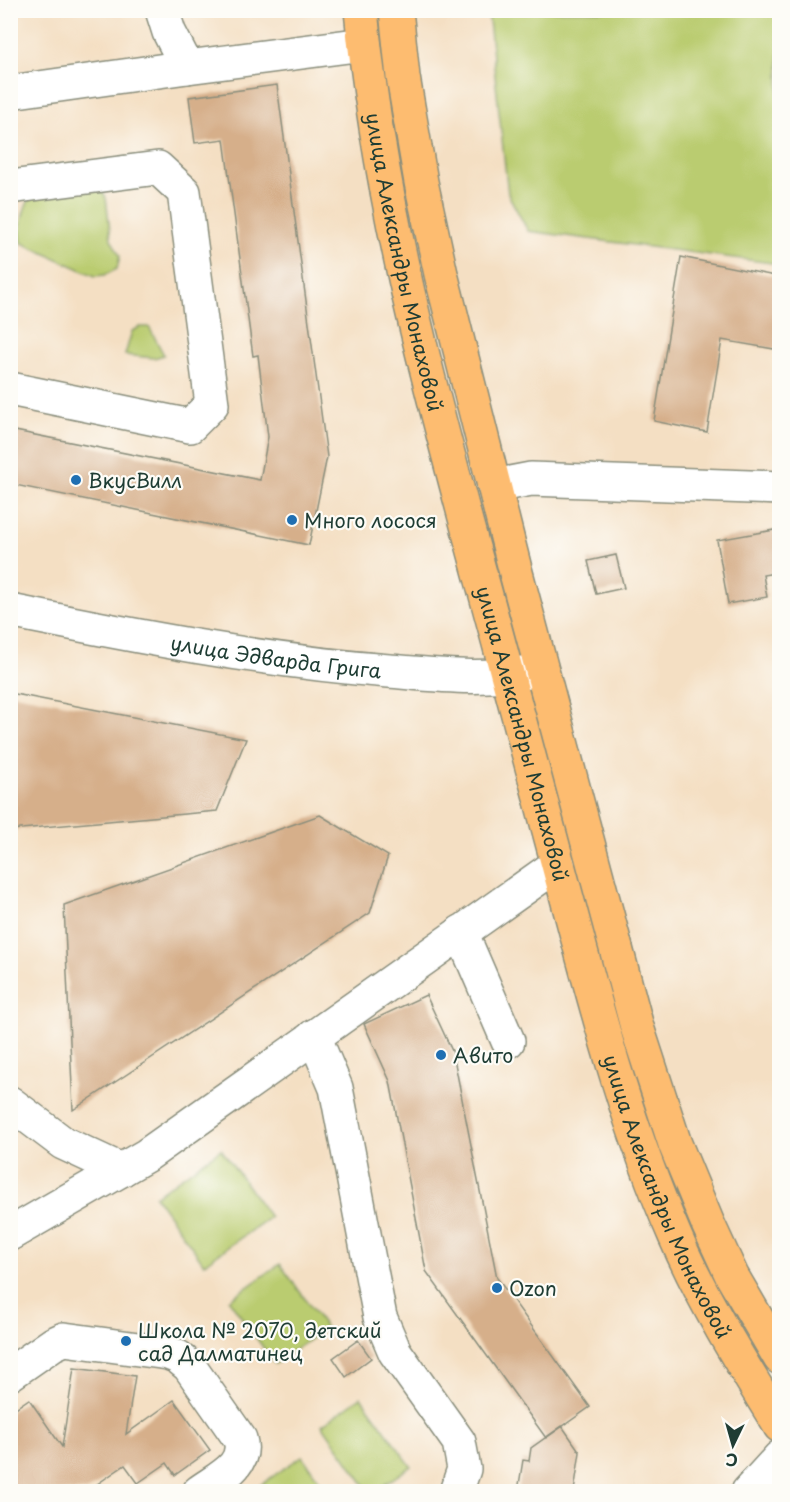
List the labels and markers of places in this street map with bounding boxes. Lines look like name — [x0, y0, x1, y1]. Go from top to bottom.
place label: ВкусВилл — [88, 465, 182, 495]
marker: ВкусВилл — [69, 473, 83, 487]
place label: Много лосося — [304, 505, 437, 535]
marker: Много лосося — [285, 513, 299, 527]
place label: Авито — [453, 1040, 513, 1070]
marker: Авито — [434, 1048, 448, 1062]
place label: Ozon — [509, 1273, 557, 1303]
marker: Ozon — [490, 1281, 504, 1295]
place label: Школа № 2070, детский сад Далматинец — [138, 1315, 382, 1368]
marker: Школа № 2070, детский сад Далматинец — [119, 1334, 133, 1348]

